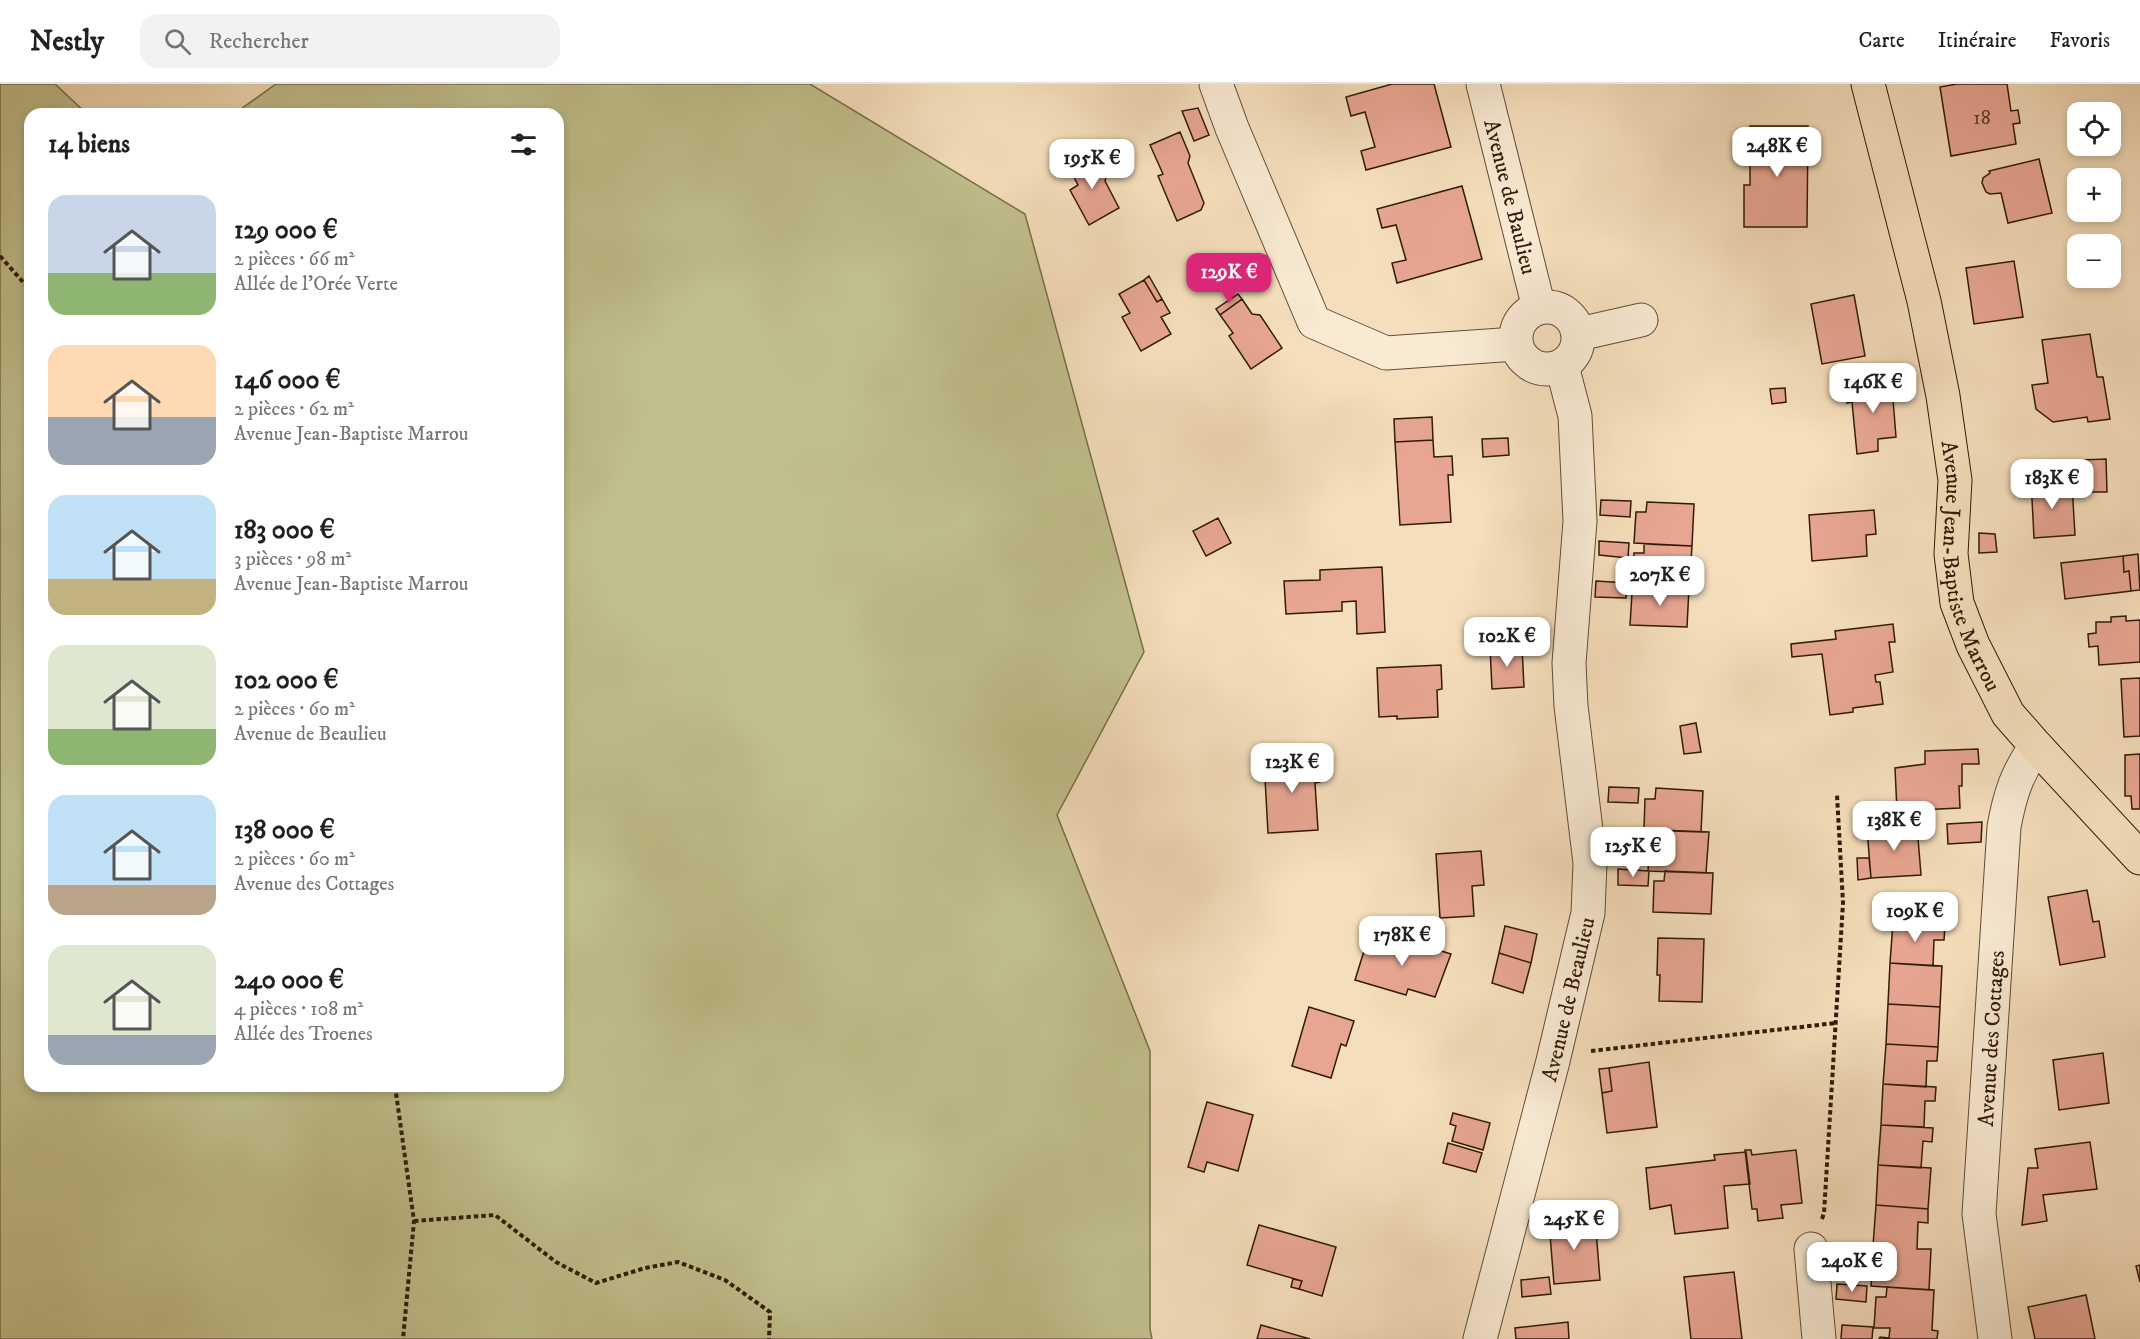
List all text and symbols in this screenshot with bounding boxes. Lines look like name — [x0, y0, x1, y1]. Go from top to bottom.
search box — [140, 14, 560, 68]
text: Nestly — [30, 24, 104, 59]
icon: search — [161, 25, 194, 58]
text: Rechercher — [209, 28, 309, 55]
text: Carte — [1859, 28, 1905, 54]
text: Itinéraire — [1938, 28, 2016, 54]
text: Favoris — [2049, 28, 2110, 54]
map controls — [2067, 102, 2121, 288]
button: locate — [2067, 102, 2121, 156]
house number: 18 — [1973, 106, 1991, 131]
street label: Avenue de Baulieu — [1477, 117, 1542, 277]
pin: 248K € — [1728, 127, 1826, 178]
text: 14 biens — [48, 128, 130, 161]
icon: filters — [507, 128, 540, 161]
text: 248K € — [1746, 134, 1808, 159]
pin: 195K € — [1043, 139, 1141, 190]
text: 195K € — [1063, 146, 1121, 171]
button: + — [2067, 168, 2121, 222]
text: 129 000 € — [234, 214, 338, 247]
icon: home — [96, 219, 168, 291]
button: − — [2067, 234, 2121, 288]
text: 2 pièces · 66 m² — [234, 247, 355, 272]
pin: 129K € — [1180, 253, 1278, 304]
text: 129K € — [1200, 260, 1258, 285]
text: Allée de l'Orée Verte — [234, 272, 398, 297]
pin: 146K € — [1824, 363, 1922, 414]
text: 146 000 € — [234, 364, 340, 397]
icon: home — [96, 369, 168, 441]
text: 146K € — [1843, 370, 1903, 395]
text: 2 pièces · 62 m² — [234, 397, 354, 422]
text: Avenue Jean-Baptiste Marrou — [234, 422, 468, 447]
street label: Avenue Jean-Baptiste Marrou — [1935, 439, 2006, 696]
pin: 183K € — [2003, 459, 2101, 510]
text: 183K € — [2025, 466, 2079, 491]
text: 183 000 € — [234, 514, 335, 547]
icon: home — [96, 519, 168, 591]
text: 3 pièces · 98 m² — [234, 547, 351, 572]
pin: 207K € — [1611, 556, 1709, 607]
text: 207K € — [1629, 563, 1691, 588]
text: Avenue Jean-Baptiste Marrou — [234, 572, 468, 597]
pin: 102K € — [1458, 617, 1556, 668]
text: 102K € — [1478, 624, 1536, 649]
text: 102 000 € — [234, 664, 339, 697]
icon: home — [96, 669, 168, 741]
text: 2 pièces · 60 m² — [234, 697, 355, 722]
text: Avenue de Beaulieu — [234, 722, 387, 747]
pin: 123K € — [1243, 743, 1341, 794]
text: 123K € — [1265, 750, 1319, 775]
pin: 138K € — [1845, 801, 1943, 852]
text: 138K € — [1867, 808, 1921, 833]
text: 138 000 € — [234, 814, 335, 847]
icon: home — [96, 819, 168, 891]
pin: 125K € — [1584, 827, 1682, 878]
text: 125K € — [1604, 834, 1662, 859]
text: 2 pièces · 60 m² — [234, 847, 355, 872]
text: Avenue des Cottages — [234, 872, 394, 897]
pin: 109K € — [1866, 892, 1964, 943]
text: 109K € — [1886, 899, 1944, 924]
street label: Avenue de Beaulieu — [1536, 915, 1602, 1085]
pin: 178K € — [1353, 916, 1451, 967]
text: 178K € — [1373, 923, 1431, 948]
street label: Avenue des Cottages — [1973, 950, 2011, 1127]
text: 240 000 € — [234, 964, 344, 997]
icon: home — [96, 969, 168, 1041]
text: 4 pièces · 108 m² — [234, 997, 363, 1022]
text: Allée des Troenes — [234, 1022, 373, 1047]
pin: 245K € — [1525, 1200, 1623, 1251]
text: 245K € — [1543, 1207, 1605, 1232]
pin: 240K € — [1803, 1242, 1901, 1293]
text: 240K € — [1821, 1249, 1883, 1274]

